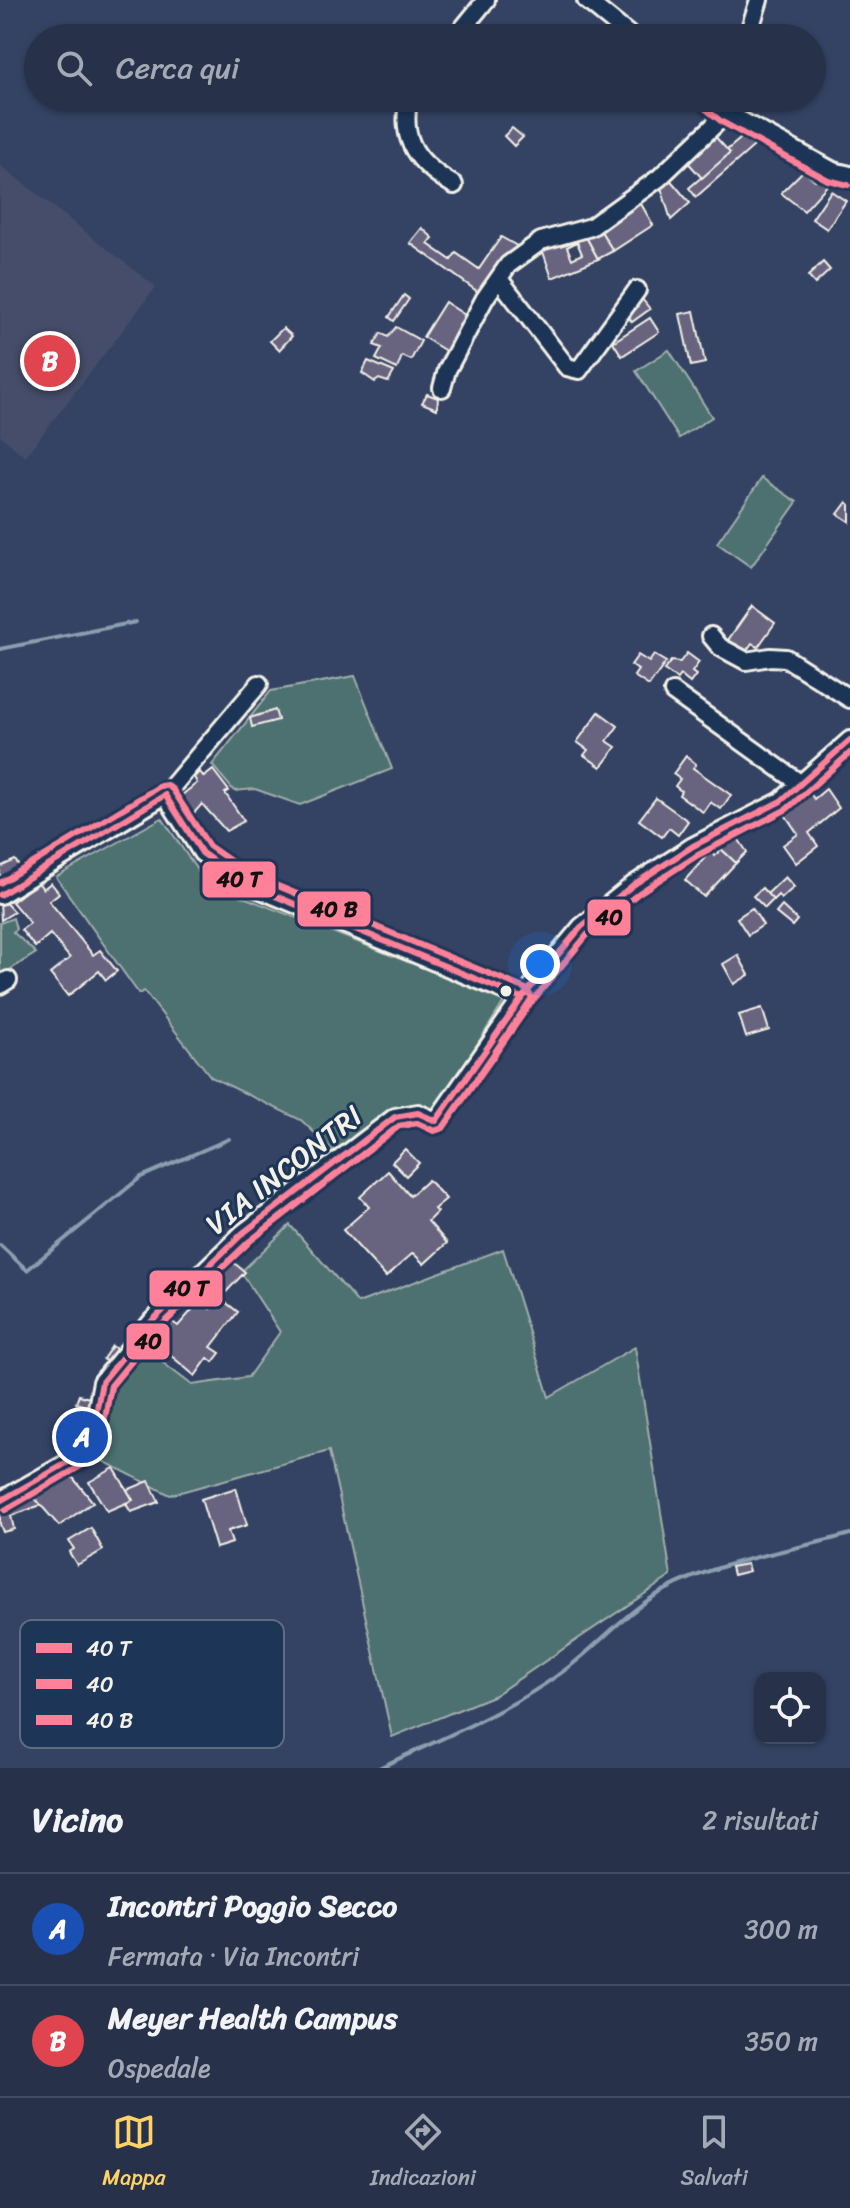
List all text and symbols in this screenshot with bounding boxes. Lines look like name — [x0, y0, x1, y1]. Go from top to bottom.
search box — [24, 24, 826, 112]
text: Cerca qui — [116, 41, 239, 95]
icon: search — [52, 46, 96, 90]
pin: B — [24, 331, 76, 391]
line badge: 40 T — [201, 860, 277, 899]
text: 40 T — [215, 860, 264, 899]
line badge: 40 B — [296, 890, 372, 928]
text: 40 B — [309, 890, 358, 929]
line badge: 40 — [586, 898, 632, 937]
text: 40 — [594, 898, 623, 937]
your location — [520, 944, 560, 984]
unlabelled marker — [498, 983, 514, 999]
street label: VIA INCONTRI — [193, 1091, 375, 1249]
line badge: 40 T — [148, 1269, 224, 1308]
text: 40 T — [162, 1269, 211, 1308]
line badge: 40 — [125, 1322, 171, 1361]
text: 40 — [133, 1322, 162, 1361]
pin: A — [56, 1407, 108, 1467]
legend — [20, 1620, 284, 1748]
text: 40 T — [86, 1629, 133, 1668]
text: 40 — [86, 1665, 114, 1704]
map controls — [754, 1672, 826, 1744]
button: locate — [754, 1672, 826, 1744]
text: 40 B — [86, 1701, 133, 1740]
text: Vicino — [32, 1790, 123, 1850]
text: 2 risultati — [702, 1797, 818, 1843]
text: Incontri Poggio Secco — [108, 1879, 397, 1933]
text: A — [49, 1906, 67, 1952]
text: 300 m — [744, 1906, 818, 1952]
text: Fermata · Via Incontri — [108, 1933, 359, 1979]
text: Meyer Health Campus — [108, 1991, 397, 2045]
text: B — [50, 2018, 66, 2064]
text: 350 m — [745, 2018, 818, 2064]
text: Ospedale — [108, 2045, 211, 2091]
tab: Mappa — [102, 2110, 166, 2197]
tab: Indicazioni — [370, 2110, 476, 2197]
tab: Salvati — [680, 2110, 748, 2197]

